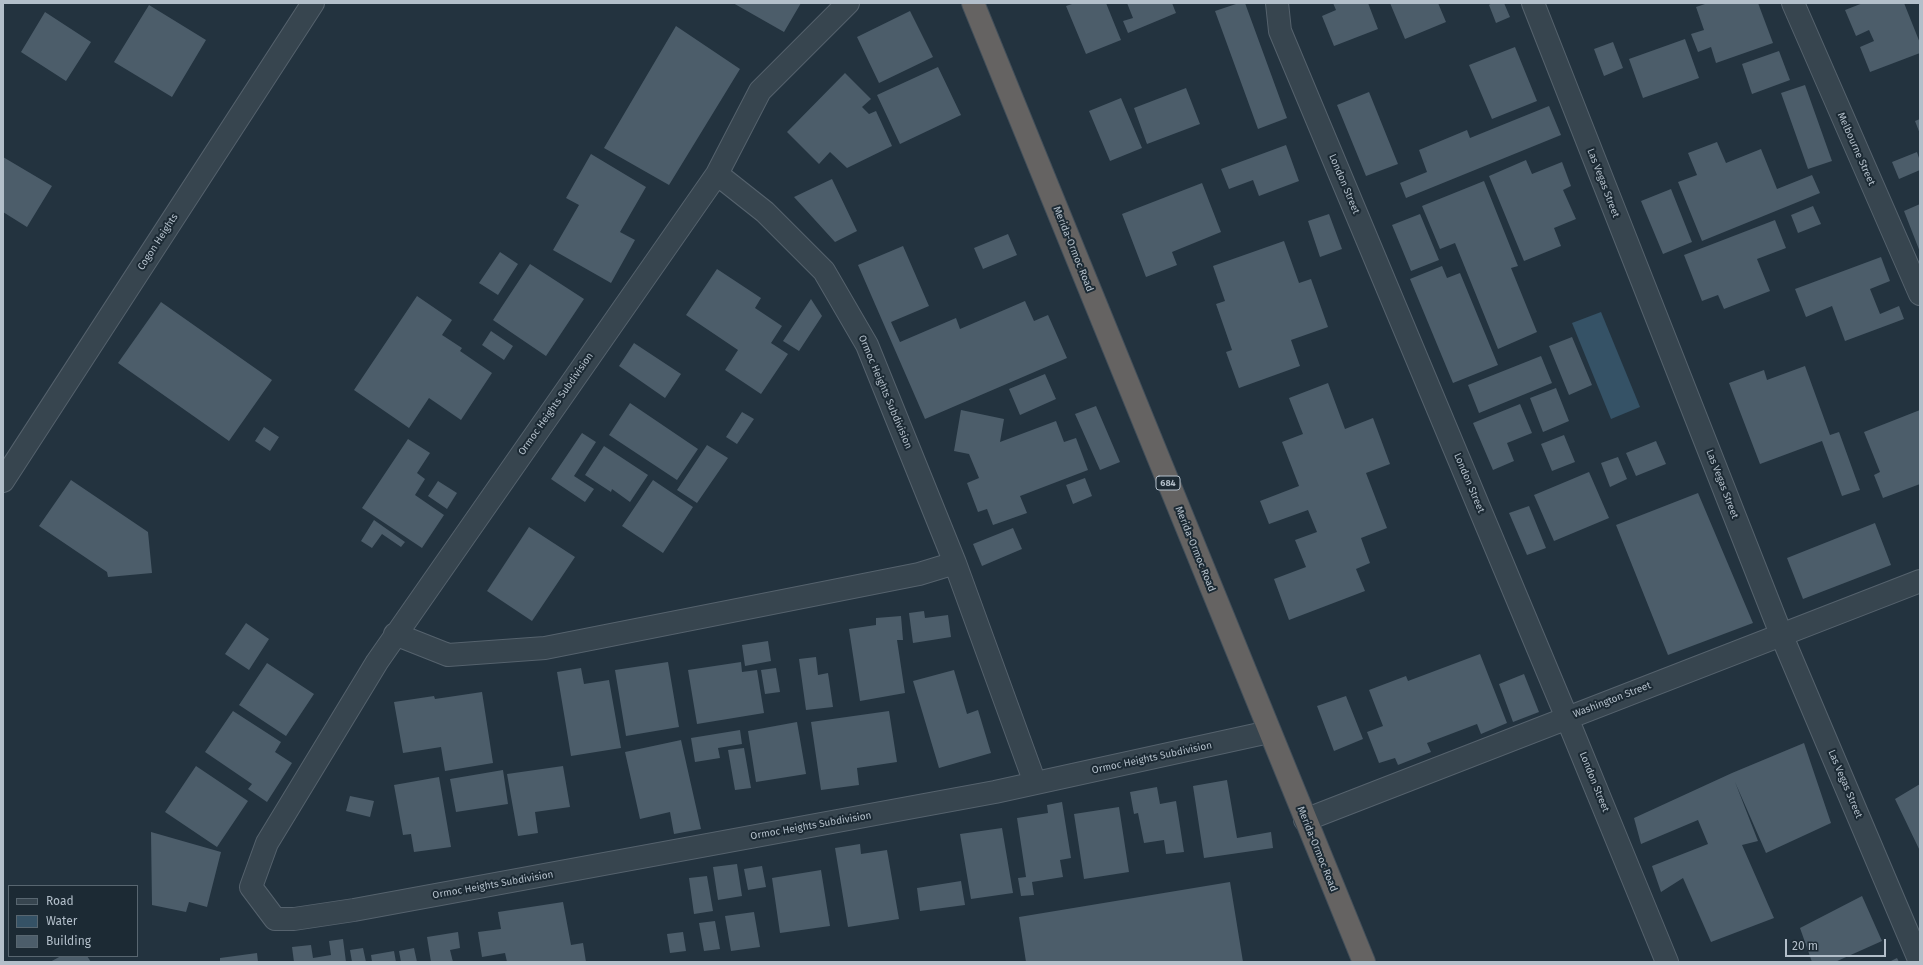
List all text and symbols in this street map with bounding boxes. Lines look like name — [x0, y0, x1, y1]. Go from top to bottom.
street label: Melbourne Street — [1835, 111, 1877, 187]
street label: Las Vegas Street — [1584, 147, 1622, 219]
street label: London Street — [1326, 152, 1362, 216]
street label: Merida-Ormoc Road — [1050, 205, 1096, 293]
street label: Cogon Heights — [135, 211, 181, 273]
street label: Ormoc Heights Subdivision — [856, 333, 914, 451]
street label: Ormoc Heights Subdivision — [516, 350, 596, 458]
street label: Las Vegas Street — [1703, 448, 1741, 520]
street label: London Street — [1451, 451, 1487, 515]
road number: 684 — [1156, 476, 1180, 490]
street label: Merida-Ormoc Road — [1172, 505, 1218, 593]
street label: Washington Street — [1571, 680, 1653, 720]
street label: Ormoc Heights Subdivision — [1091, 739, 1213, 777]
street label: Las Vegas Street — [1825, 748, 1865, 820]
street label: London Street — [1576, 750, 1612, 814]
street label: Merida-Ormoc Road — [1294, 805, 1340, 893]
street label: Ormoc Heights Subdivision — [750, 809, 872, 843]
street label: Ormoc Heights Subdivision — [432, 868, 554, 902]
legend — [8, 885, 138, 957]
text: Road — [46, 894, 74, 908]
text: Water — [46, 914, 77, 928]
scale bar — [1787, 931, 1888, 957]
text: Building — [46, 934, 91, 948]
text: 20 m — [1792, 939, 1818, 953]

